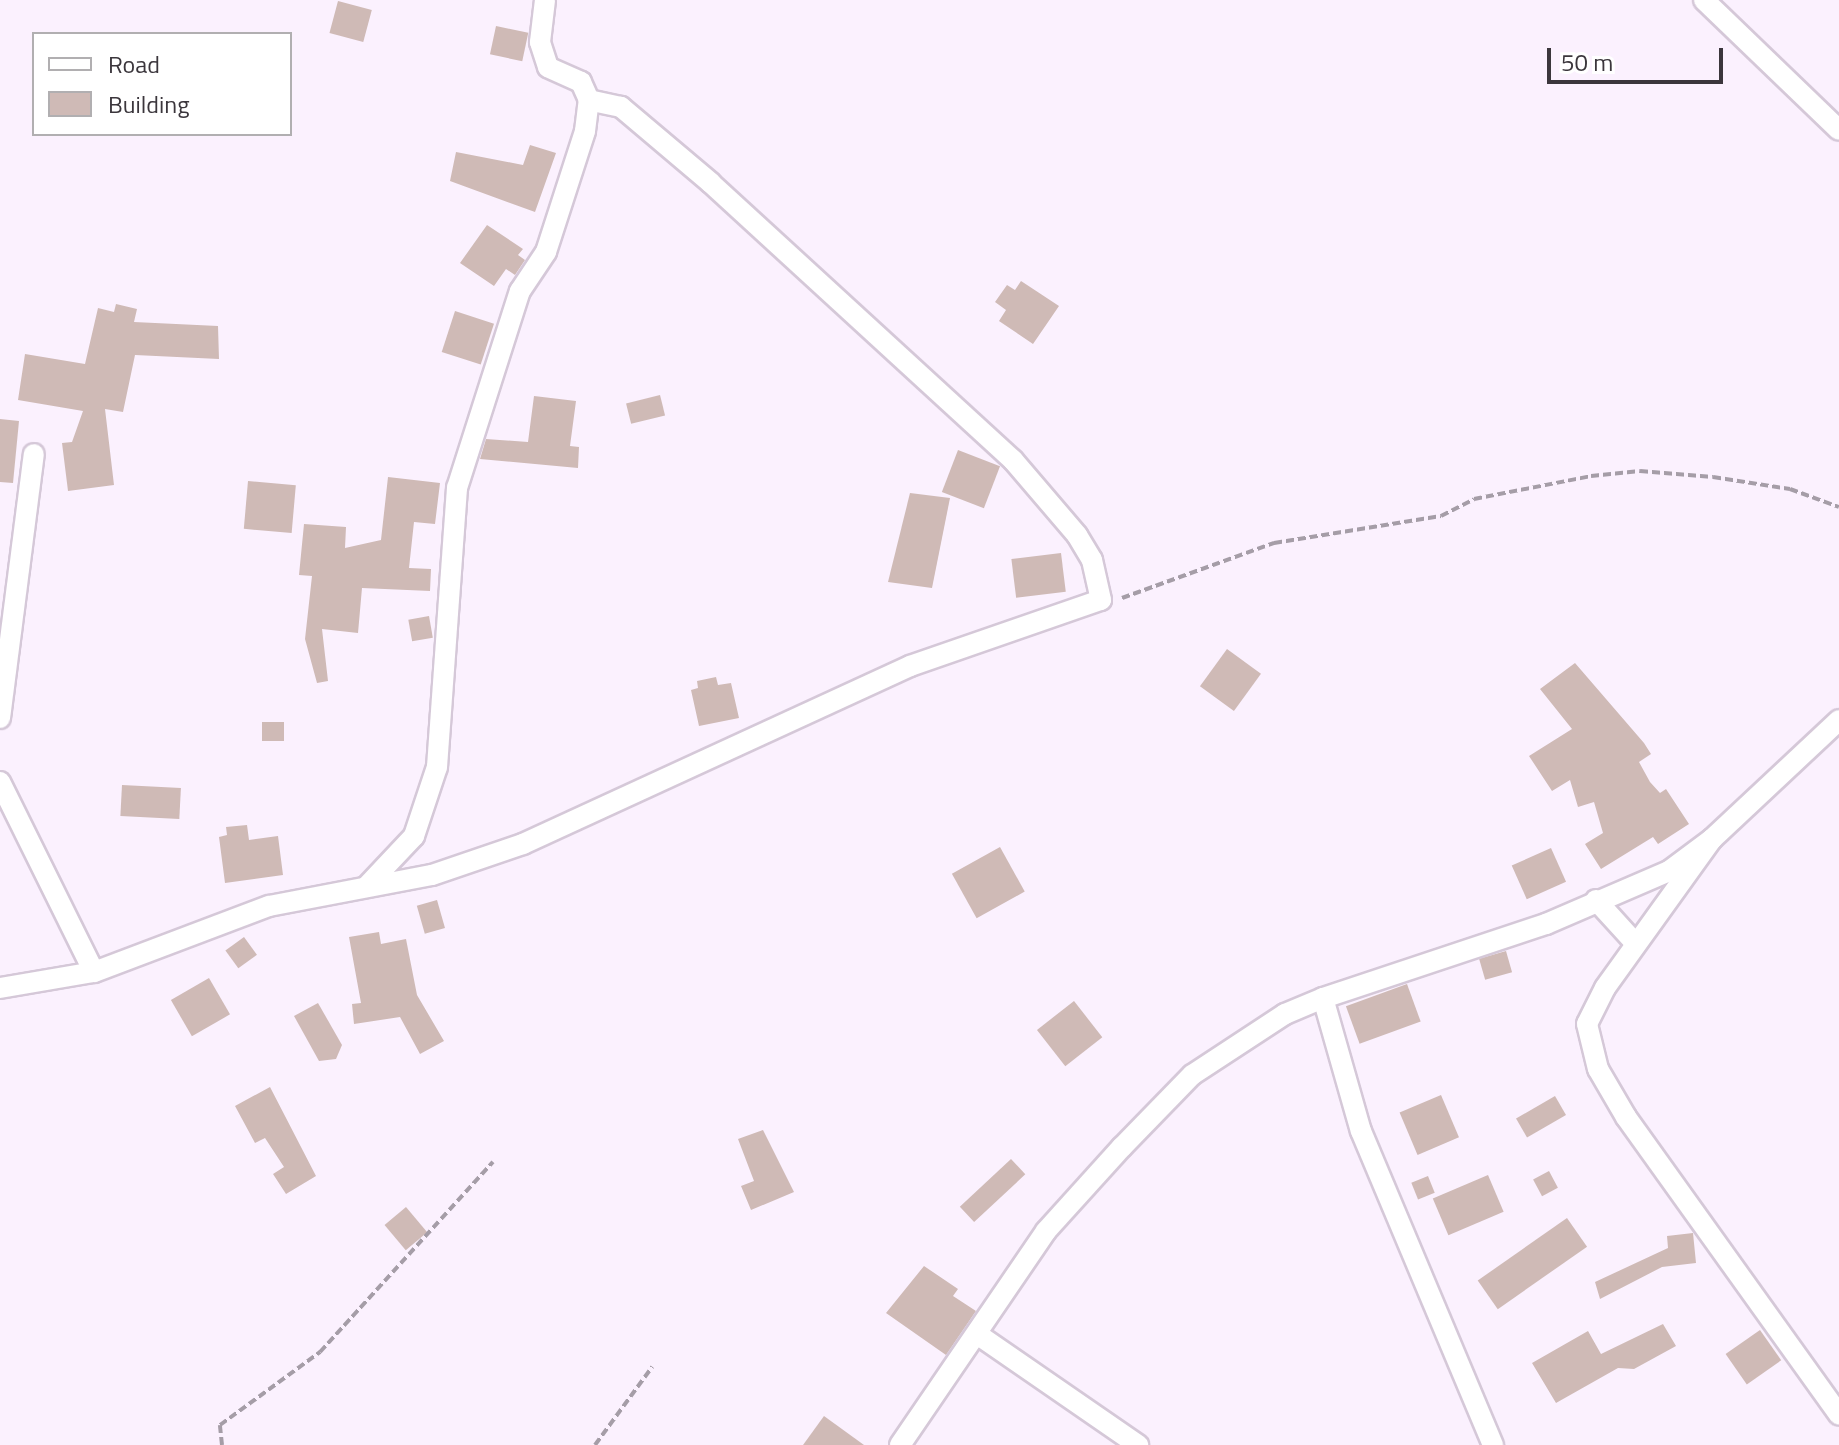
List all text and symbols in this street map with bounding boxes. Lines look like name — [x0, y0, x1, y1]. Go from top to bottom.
legend — [32, 32, 292, 136]
scale bar — [1551, 32, 1727, 82]
text: 50 m — [1561, 44, 1613, 80]
text: Road — [108, 46, 160, 82]
text: Building — [108, 86, 190, 122]

